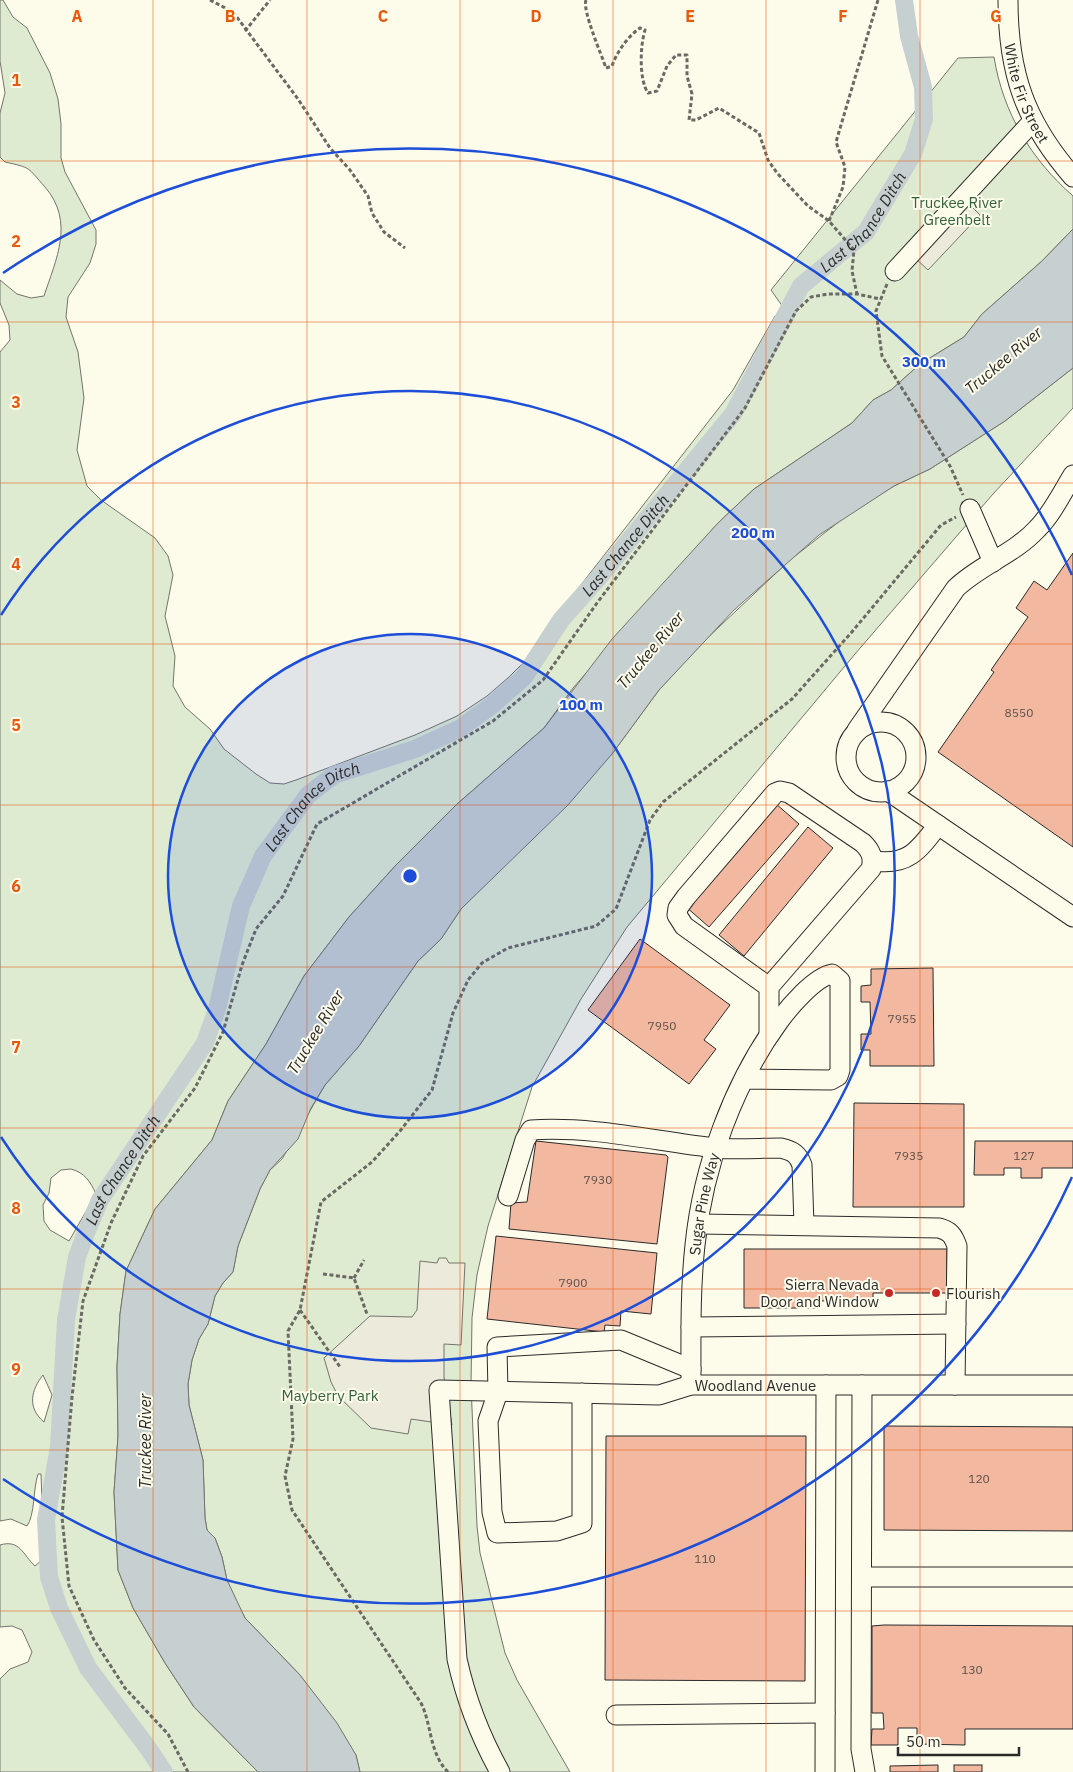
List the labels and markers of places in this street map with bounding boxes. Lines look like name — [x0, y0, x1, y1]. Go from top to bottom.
centre of rings — [401, 867, 419, 885]
place label: Sierra Nevada Door and Window — [760, 1275, 879, 1311]
place label: Flourish — [946, 1284, 1000, 1303]
marker: Sierra Nevada Door and Window — [883, 1287, 895, 1299]
marker: Flourish — [930, 1287, 942, 1299]

